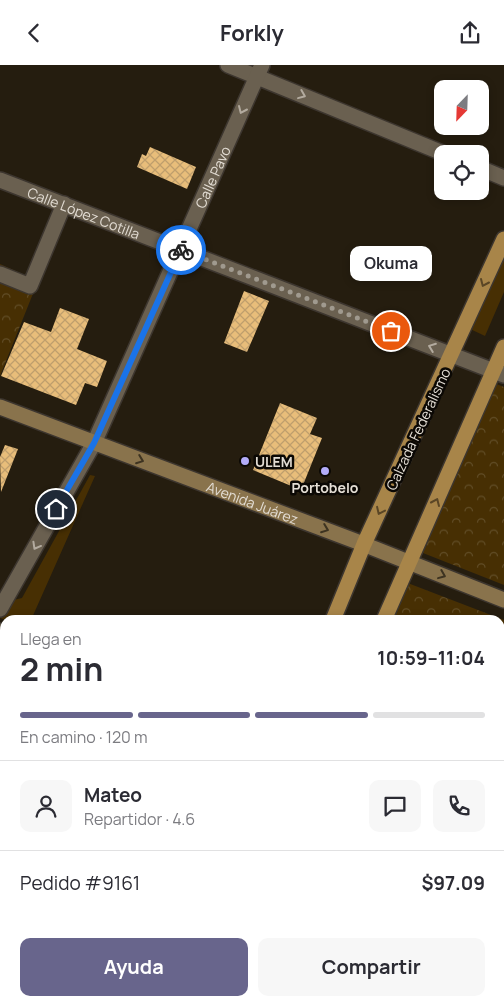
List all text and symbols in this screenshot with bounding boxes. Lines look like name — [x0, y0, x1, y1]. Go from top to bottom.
text: Forkly — [220, 18, 284, 48]
icon: back — [20, 19, 48, 47]
icon: share — [456, 19, 484, 47]
north arrow — [434, 80, 489, 135]
map controls — [434, 80, 489, 200]
one-way arrow — [297, 89, 306, 99]
one-way arrow — [237, 105, 248, 114]
street label: Calle Pavo — [190, 143, 234, 211]
button: locate — [434, 145, 489, 200]
street label: Calle López Cotilla — [25, 182, 143, 243]
courier — [156, 225, 206, 275]
icon: bike — [167, 236, 195, 264]
callout: Okuma — [350, 246, 432, 281]
text: Okuma — [364, 252, 418, 274]
one-way arrow — [480, 278, 491, 287]
pin — [370, 310, 412, 352]
icon: bag — [377, 317, 405, 345]
one-way arrow — [428, 343, 437, 353]
street label: Calzada Federalismo — [381, 365, 455, 493]
place label: ULEM — [255, 452, 293, 471]
one-way arrow — [135, 454, 143, 464]
marker: ULEM — [239, 455, 251, 467]
marker: Portobelo — [319, 465, 331, 477]
street label: Avenida Juárez — [204, 476, 301, 528]
place label: Portobelo — [291, 478, 359, 497]
pin — [35, 488, 77, 530]
icon: home — [42, 495, 70, 523]
one-way arrow — [430, 498, 441, 507]
one-way arrow — [376, 506, 386, 515]
one-way arrow — [320, 523, 328, 533]
one-way arrow — [32, 541, 42, 550]
one-way arrow — [437, 569, 446, 579]
text: Llega en — [20, 628, 81, 650]
text: 10:59–11:04 — [377, 645, 485, 671]
text: 2 min — [20, 647, 103, 691]
text: En camino · 120 m — [20, 726, 148, 748]
button: person — [20, 780, 72, 832]
button: chat — [369, 780, 421, 832]
button: phone — [433, 780, 485, 832]
text: Mateo — [84, 782, 142, 808]
text: Repartidor · 4.6 — [84, 808, 195, 830]
text: Pedido #9161 — [20, 870, 140, 896]
text: $97.09 — [421, 870, 485, 896]
button: Ayuda — [20, 938, 248, 996]
button: Compartir — [258, 938, 485, 996]

